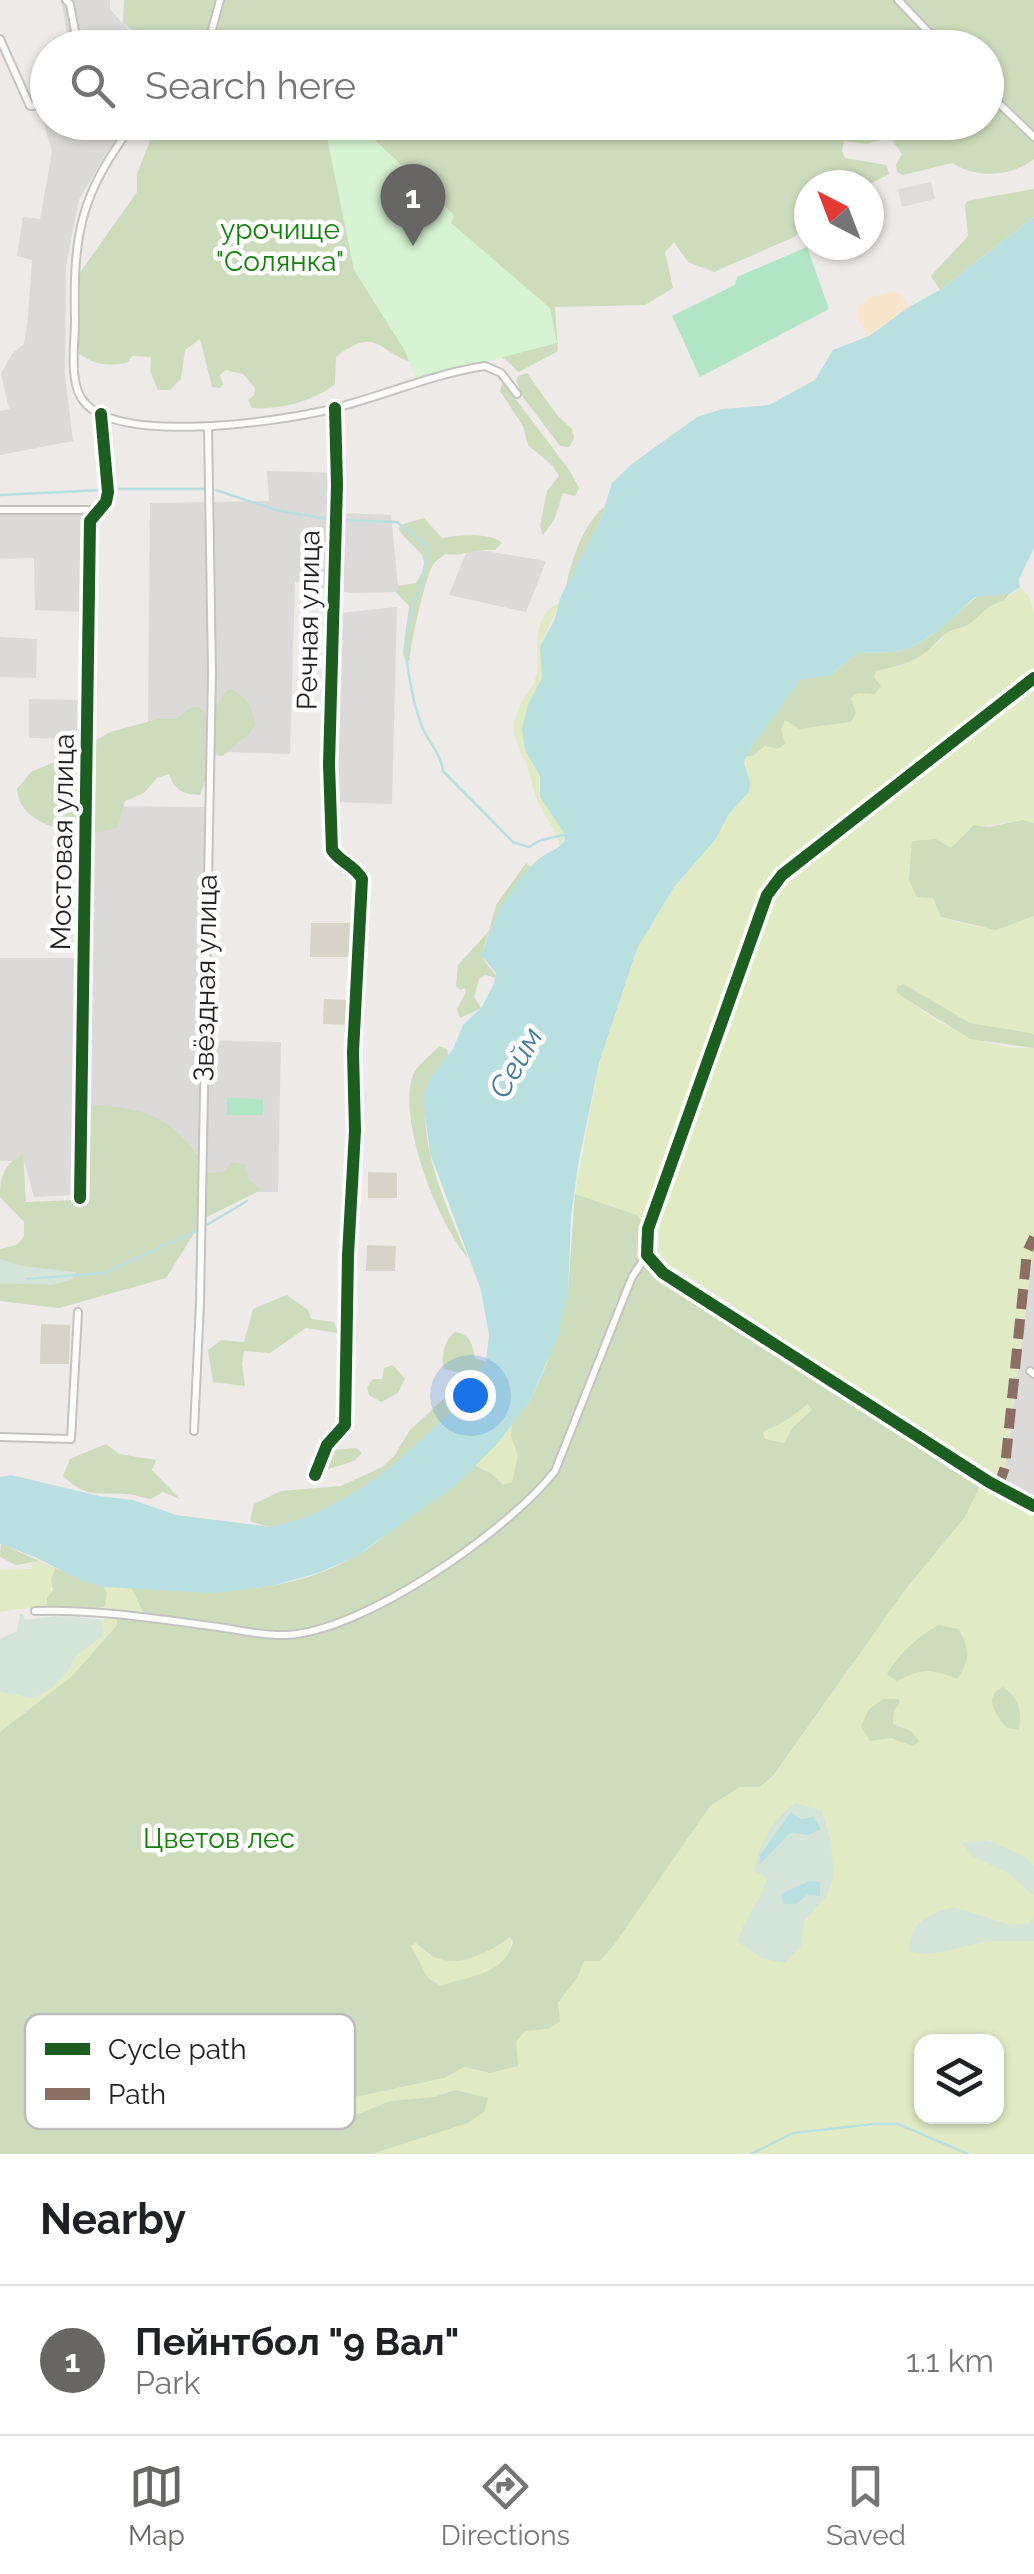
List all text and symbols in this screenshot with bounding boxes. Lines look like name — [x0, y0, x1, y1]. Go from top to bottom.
search box — [30, 30, 1004, 140]
icon: search — [65, 58, 120, 113]
text: Search here — [145, 63, 356, 108]
pin: 1 — [380, 164, 446, 246]
north arrow — [794, 170, 884, 260]
park label: урочище "Солянка" — [216, 213, 344, 278]
street label: Речная улица — [290, 530, 327, 710]
street label: Мостовая улица — [44, 733, 81, 951]
street label: Звёздная улица — [187, 874, 224, 1082]
water label: Сейм — [482, 1021, 550, 1104]
your location — [445, 1370, 496, 1421]
park label: Цветов лес — [143, 1822, 295, 1855]
legend — [25, 2014, 355, 2129]
text: Cycle path — [108, 2033, 247, 2066]
map controls — [914, 2034, 1004, 2124]
button: layers — [914, 2034, 1004, 2124]
text: Path — [108, 2078, 166, 2111]
text: Nearby — [40, 2195, 186, 2244]
text: Пейнтбол "9 Вал" — [135, 2319, 460, 2364]
text: 1 — [65, 2342, 80, 2379]
text: 1.1 km — [906, 2342, 994, 2379]
text: Park — [135, 2364, 200, 2401]
tab: Map — [128, 2459, 185, 2552]
tab: Directions — [441, 2459, 570, 2552]
tab: Saved — [826, 2459, 906, 2552]

